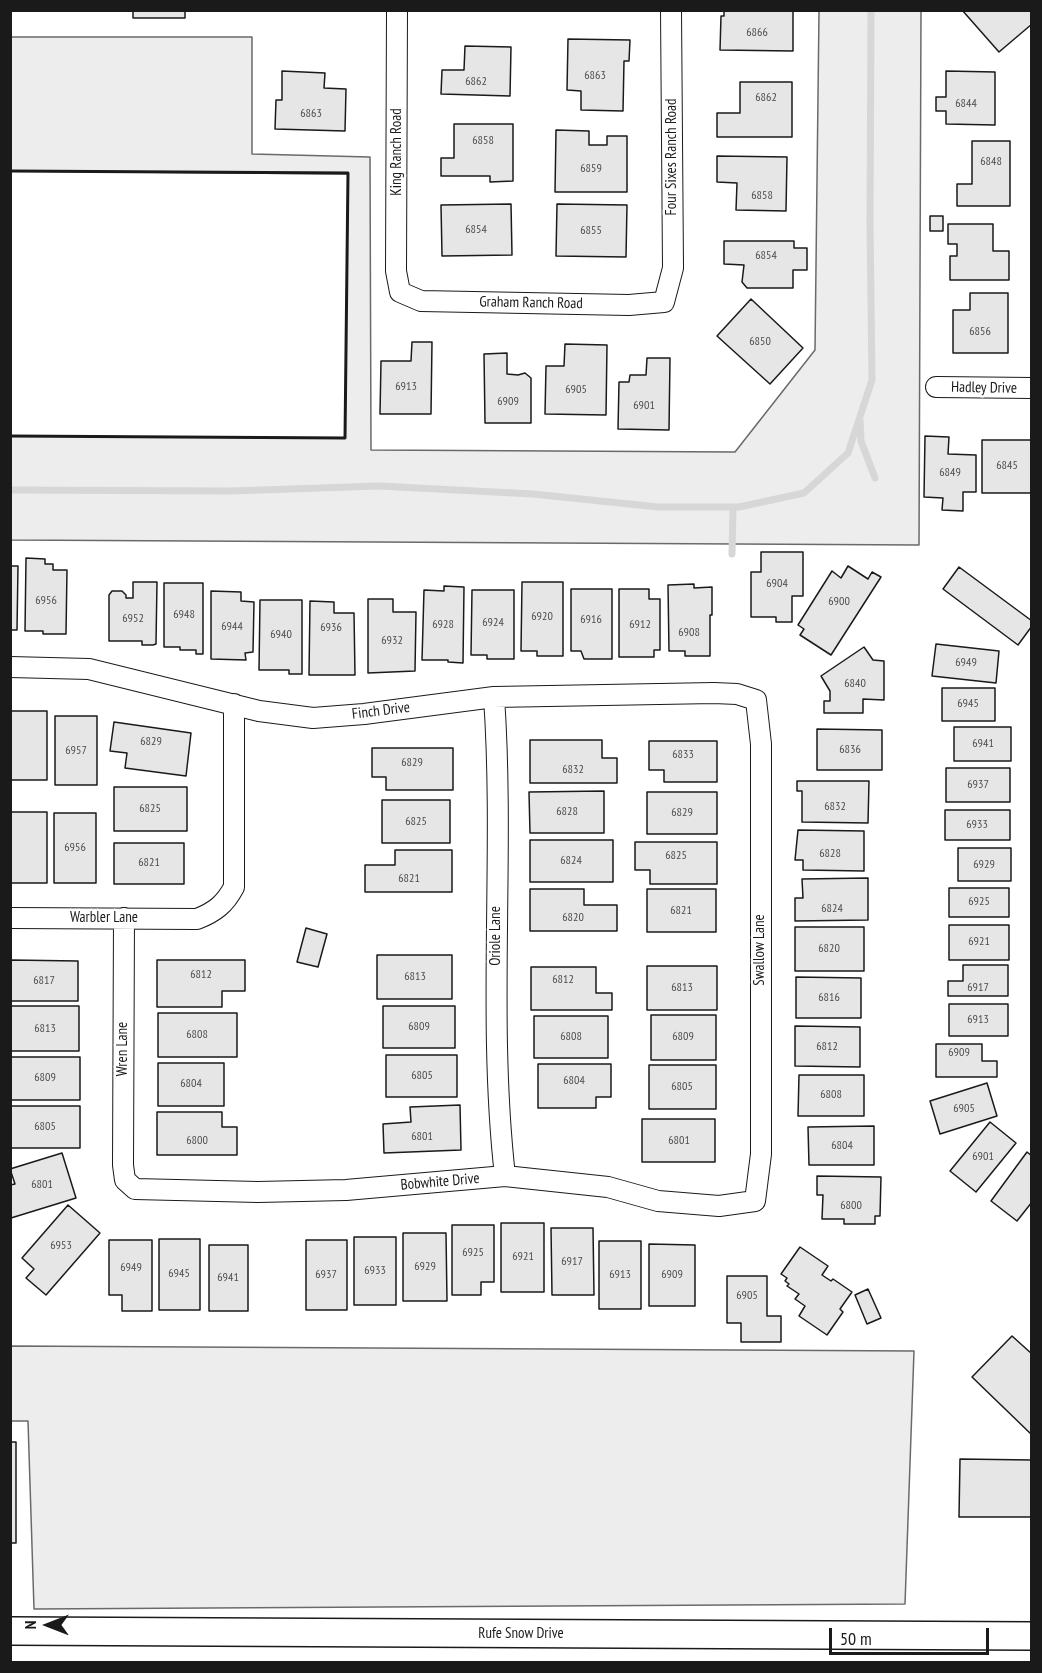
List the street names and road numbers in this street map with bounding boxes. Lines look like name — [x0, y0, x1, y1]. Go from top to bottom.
street label: Four Sixes Ranch Road — [663, 99, 681, 215]
street label: King Ranch Road — [388, 108, 406, 196]
street label: Graham Ranch Road — [479, 293, 583, 313]
street label: Hadley Drive — [951, 378, 1017, 398]
street label: Finch Drive — [351, 699, 411, 723]
street label: Oriole Lane — [487, 906, 505, 966]
street label: Warbler Lane — [70, 909, 138, 927]
street label: Swallow Lane — [751, 914, 769, 986]
street label: Wren Lane — [114, 1022, 132, 1076]
street label: Bobwhite Drive — [400, 1170, 480, 1194]
street label: Rufe Snow Drive — [478, 1625, 564, 1643]

